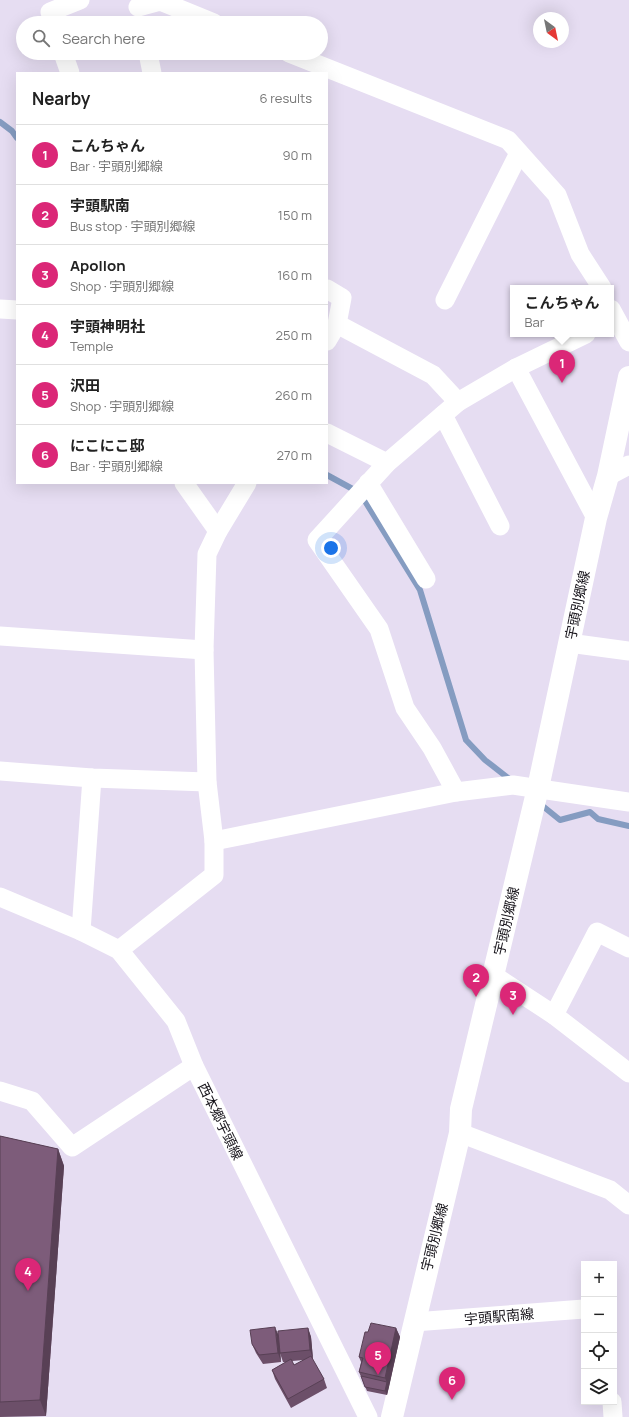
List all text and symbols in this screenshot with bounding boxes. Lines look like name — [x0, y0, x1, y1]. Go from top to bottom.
north arrow — [533, 12, 569, 48]
search box — [16, 16, 328, 60]
icon: search — [30, 27, 52, 49]
text: Search here — [62, 28, 145, 49]
text: Nearby — [32, 87, 90, 110]
text: 6 results — [260, 89, 312, 107]
text: こんちゃん — [70, 135, 145, 156]
text: 1 — [42, 146, 48, 164]
text: 90 m — [282, 146, 312, 164]
text: Bar · 宇頭別郷線 — [70, 157, 163, 175]
text: 宇頭駅南 — [70, 195, 130, 216]
text: 2 — [41, 206, 49, 224]
text: 150 m — [278, 206, 312, 224]
text: Bus stop · 宇頭別郷線 — [70, 217, 195, 235]
text: Apollon — [70, 255, 126, 276]
text: 3 — [41, 266, 49, 284]
text: 160 m — [277, 266, 312, 284]
text: Shop · 宇頭別郷線 — [70, 277, 174, 295]
popup — [510, 285, 614, 337]
text: こんちゃん — [524, 292, 600, 313]
text: Bar — [524, 313, 544, 331]
text: 宇頭神明社 — [70, 316, 145, 337]
text: 4 — [41, 326, 49, 344]
text: 250 m — [276, 326, 312, 344]
text: Temple — [70, 337, 113, 355]
pin: 1 — [549, 350, 575, 383]
text: 沢田 — [70, 375, 100, 396]
text: 5 — [41, 386, 49, 404]
text: 260 m — [275, 386, 312, 404]
text: Shop · 宇頭別郷線 — [70, 397, 174, 415]
text: にこにこ邸 — [70, 435, 144, 456]
text: 6 — [41, 446, 49, 464]
text: 270 m — [277, 446, 312, 464]
text: Bar · 宇頭別郷線 — [70, 457, 163, 475]
your location — [321, 538, 341, 558]
street label: 宇頭別郷線 — [560, 569, 594, 641]
street label: 宇頭別郷線 — [489, 885, 523, 957]
pin: 2 — [463, 964, 489, 997]
pin: 3 — [500, 982, 526, 1015]
street label: 西本郷宇頭線 — [194, 1079, 248, 1163]
street label: 宇頭別郷線 — [416, 1201, 452, 1273]
pin: 4 — [15, 1258, 41, 1291]
map controls — [581, 1261, 617, 1405]
button: + — [581, 1261, 617, 1297]
button: − — [581, 1297, 617, 1333]
street label: 宇頭駅南線 — [463, 1303, 535, 1329]
button: locate — [581, 1333, 617, 1369]
pin: 5 — [365, 1342, 391, 1375]
pin: 6 — [439, 1367, 465, 1400]
button: layers — [581, 1369, 617, 1405]

